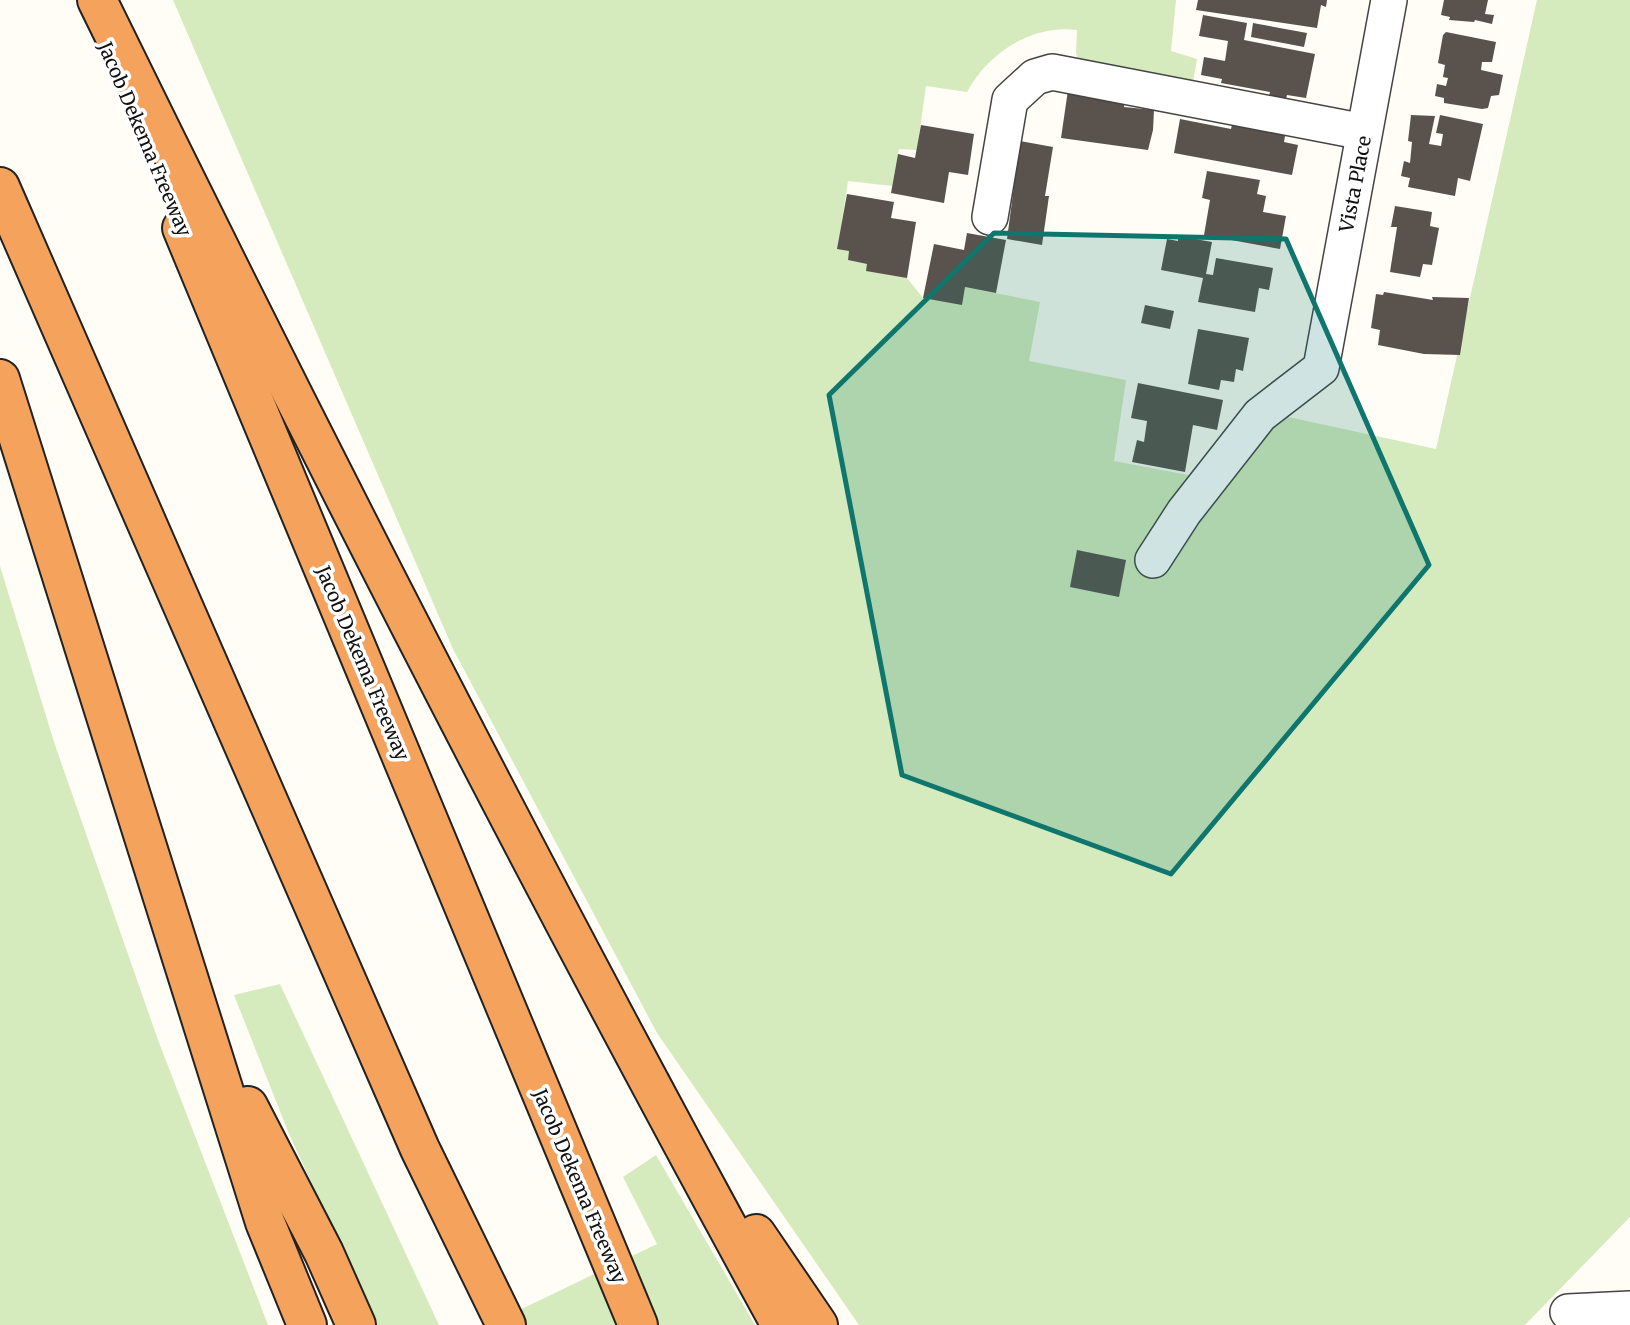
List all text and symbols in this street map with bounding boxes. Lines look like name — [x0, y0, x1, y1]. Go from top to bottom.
street label: Jacob Dekema Freeway — [93, 37, 197, 240]
street label: Vista Place — [1334, 134, 1376, 235]
street label: Jacob Dekema Freeway — [311, 561, 415, 764]
street label: Jacob Dekema Freeway — [528, 1084, 632, 1287]

